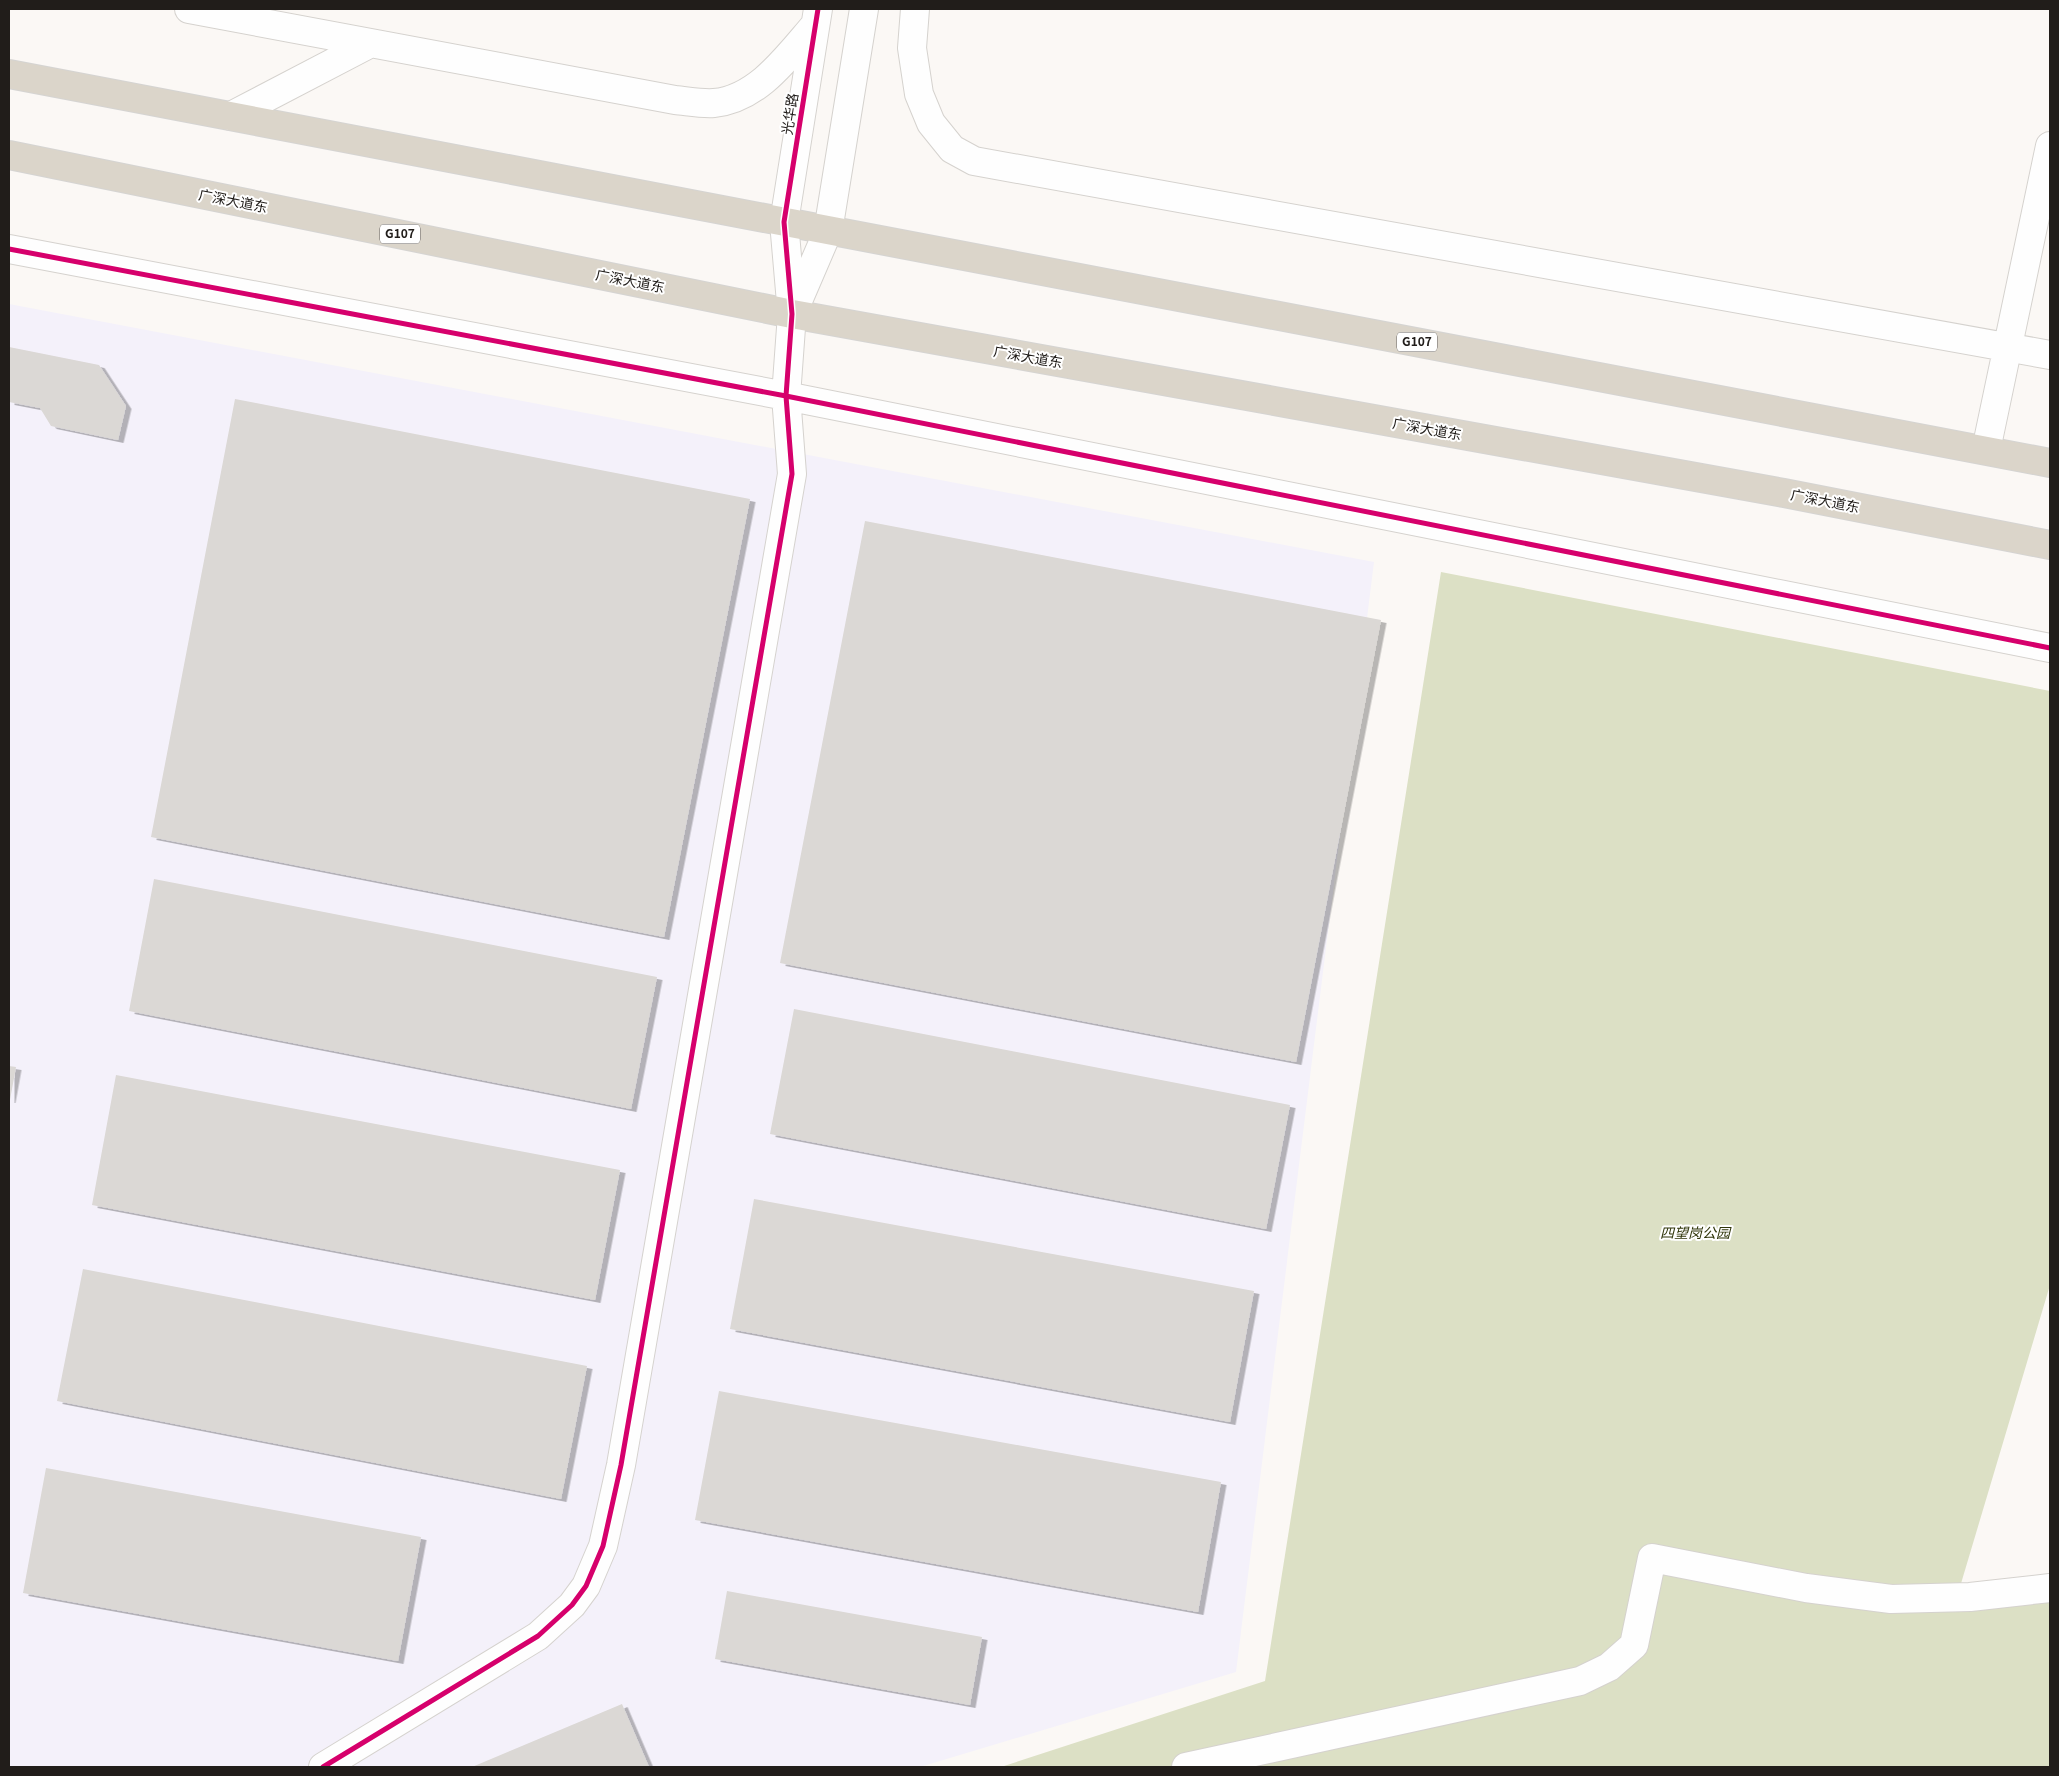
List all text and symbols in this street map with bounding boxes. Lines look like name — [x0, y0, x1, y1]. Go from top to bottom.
street label: 光华路 — [776, 92, 802, 136]
street label: 广深大道东 — [197, 184, 269, 217]
road number: G107 — [380, 224, 420, 243]
street label: 广深大道东 — [594, 264, 666, 297]
road number: G107 — [1397, 332, 1437, 352]
street label: 广深大道东 — [992, 340, 1064, 372]
street label: 广深大道东 — [1391, 412, 1463, 444]
street label: 广深大道东 — [1789, 484, 1861, 517]
park label: 四望岗公园 — [1660, 1222, 1732, 1242]

